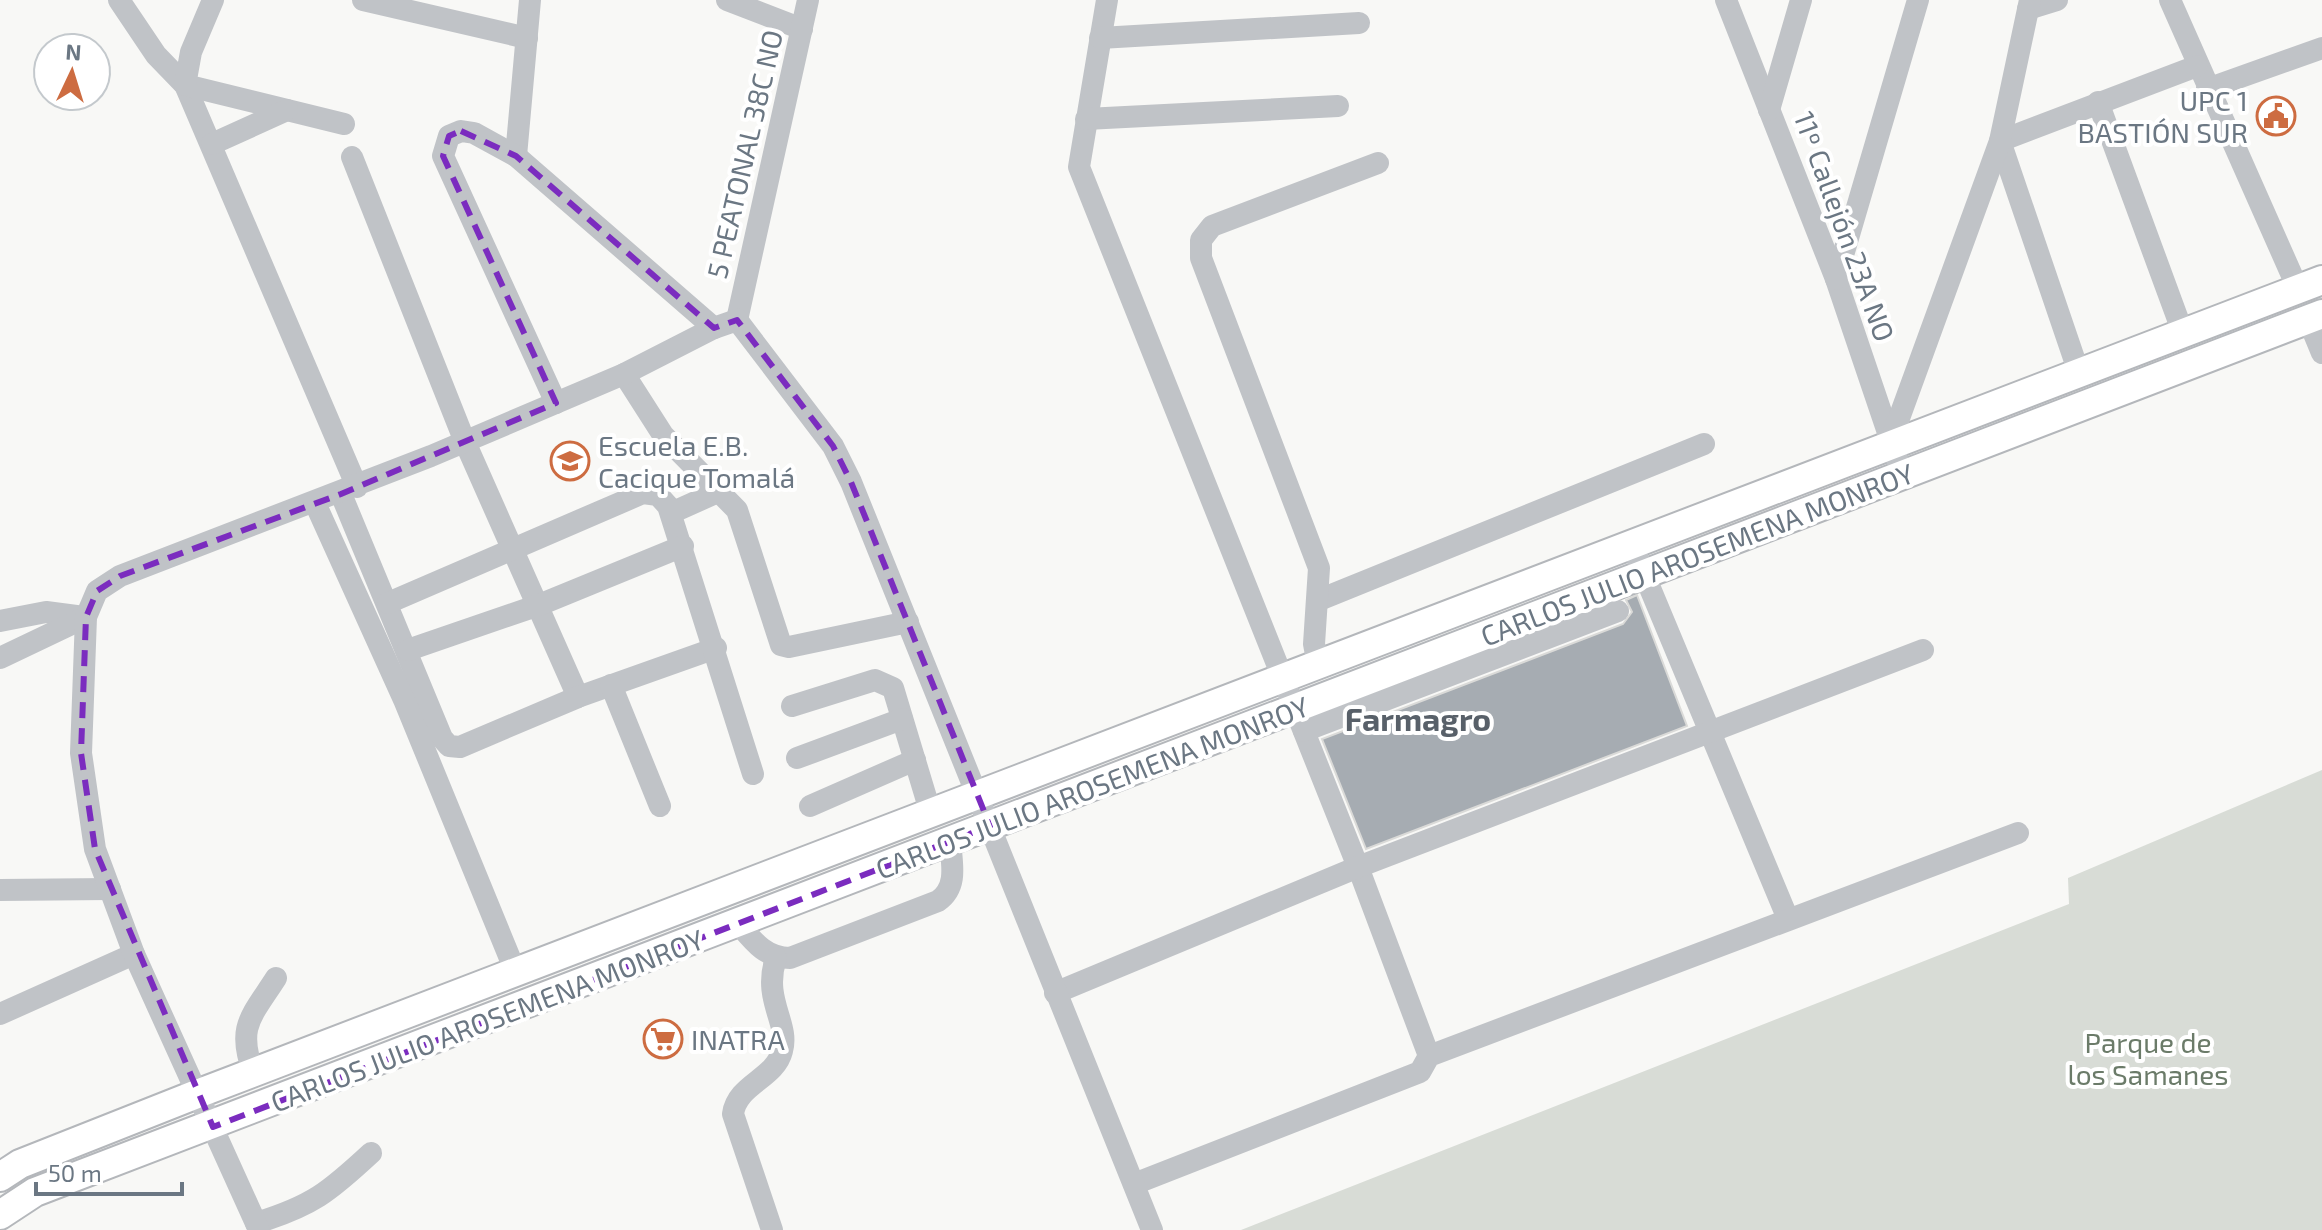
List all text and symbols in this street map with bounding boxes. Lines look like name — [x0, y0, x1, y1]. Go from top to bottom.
street label: 5 PEATONAL 38C NO — [699, 26, 789, 282]
north arrow — [32, 32, 112, 112]
text: N — [65, 38, 82, 65]
place label: UPC 1 BASTIÓN SUR — [2078, 83, 2248, 149]
public building icon: UPC 1 BASTIÓN SUR — [2255, 95, 2297, 137]
street label: 11º Callejón 23A NO — [1788, 106, 1902, 346]
place label: Escuela E.B. Cacique Tomalá — [598, 428, 795, 494]
school or university icon: Escuela E.B. Cacique Tomalá — [549, 440, 591, 482]
street label: CARLOS JULIO AROSEMENA MONROY — [1476, 455, 1918, 653]
street label: CARLOS JULIO AROSEMENA MONROY — [871, 688, 1313, 886]
district label: Farmagro — [1345, 699, 1491, 737]
street label: CARLOS JULIO AROSEMENA MONROY — [266, 921, 708, 1119]
supermarket icon: INATRA — [642, 1018, 684, 1060]
place label: INATRA — [691, 1022, 785, 1056]
park label: Parque de los Samanes — [2067, 1025, 2229, 1091]
scale bar — [36, 1146, 182, 1196]
text: 50 m — [48, 1158, 102, 1187]

